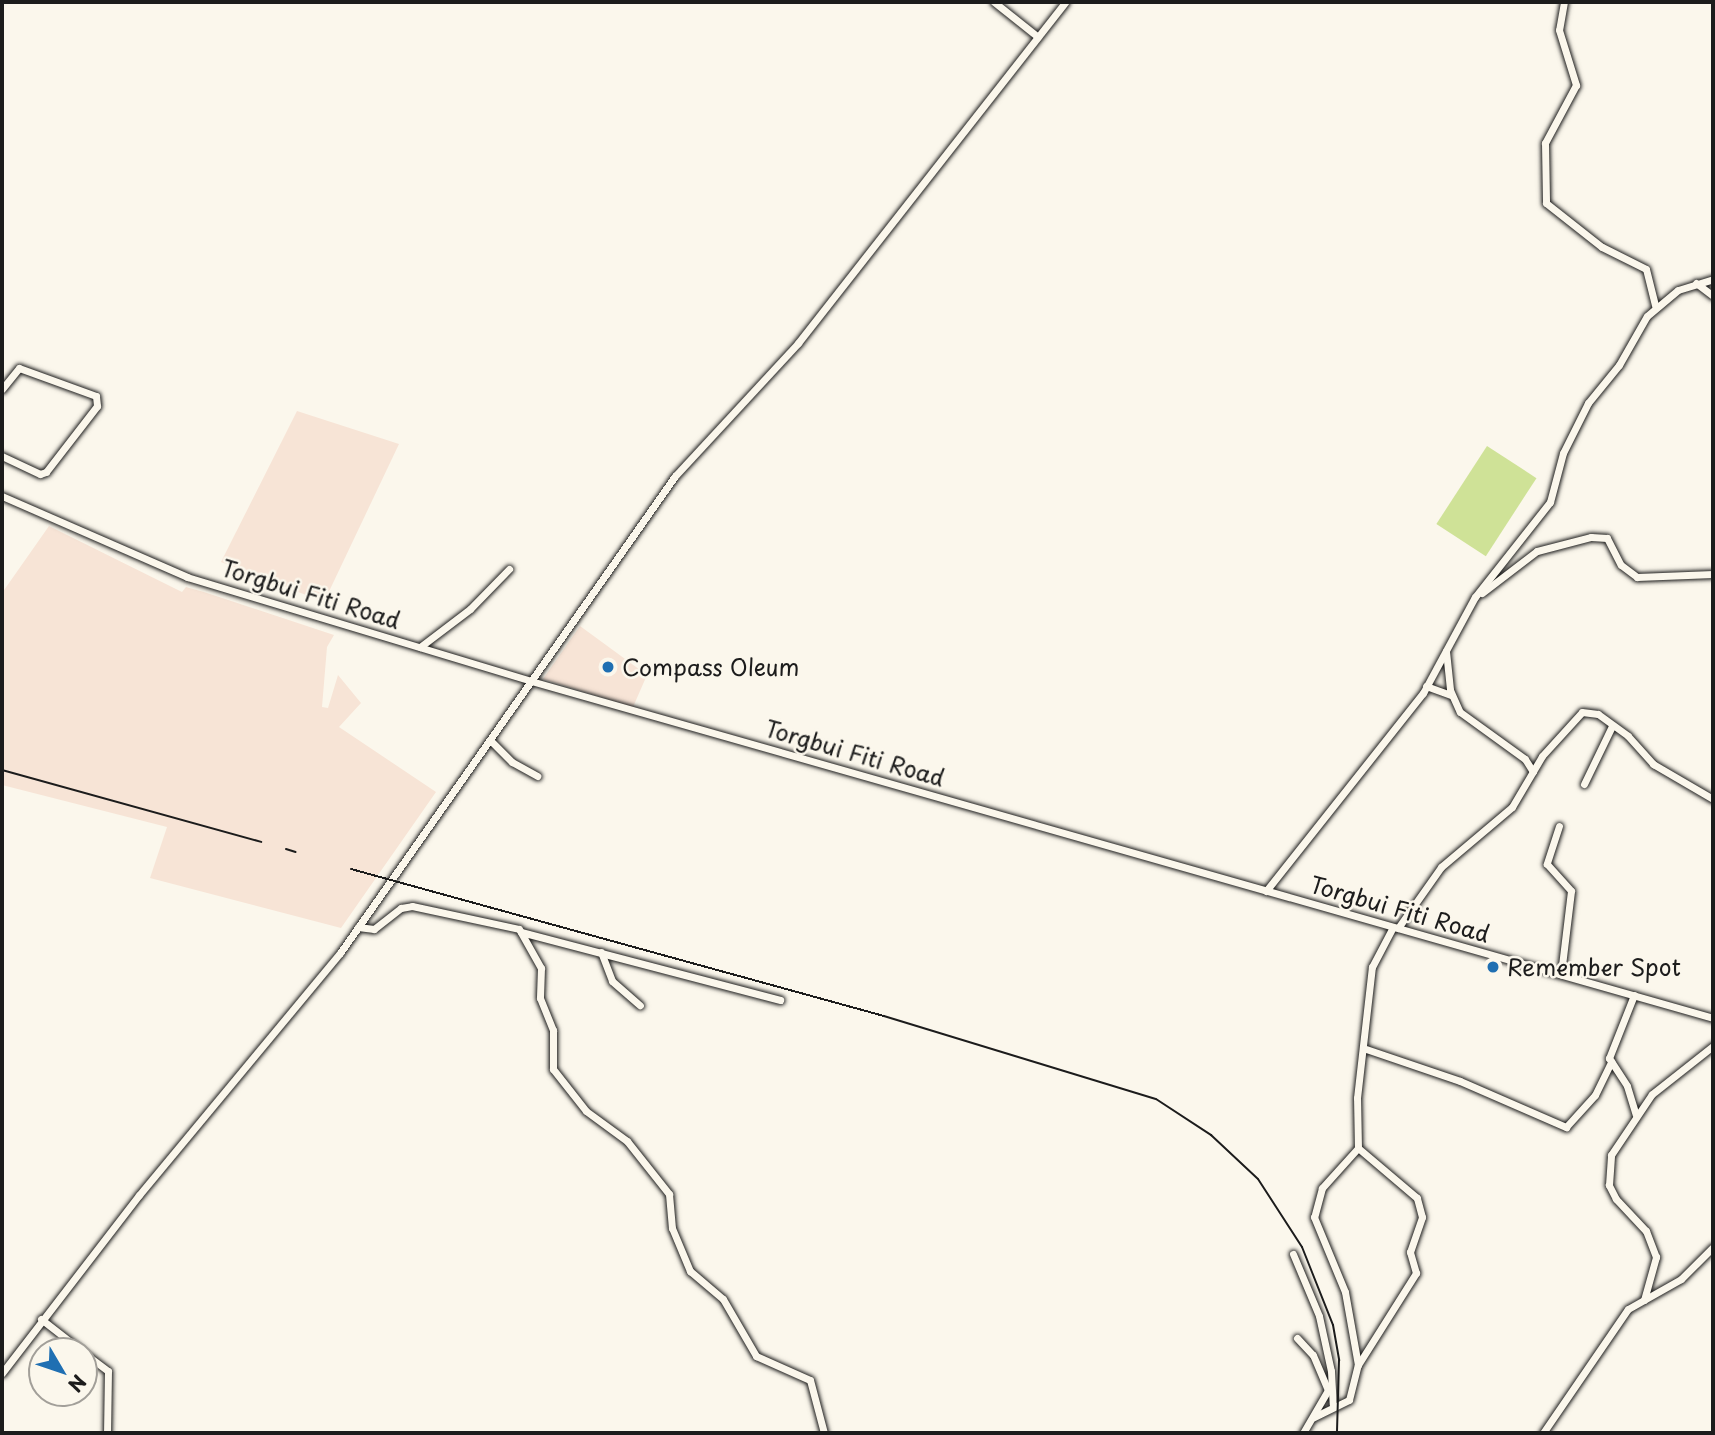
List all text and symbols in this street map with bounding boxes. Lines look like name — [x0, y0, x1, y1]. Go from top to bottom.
street label: Torgbui Fiti Road — [218, 554, 404, 634]
place label: Compass Oleum — [622, 653, 799, 681]
marker: Compass Oleum — [600, 659, 616, 675]
street label: Torgbui Fiti Road — [762, 714, 948, 792]
street label: Torgbui Fiti Road — [1307, 870, 1493, 948]
place label: Remember Spot — [1507, 953, 1683, 981]
marker: Remember Spot — [1485, 959, 1501, 975]
north arrow — [28, 1337, 98, 1407]
text: N — [62, 1369, 93, 1399]

